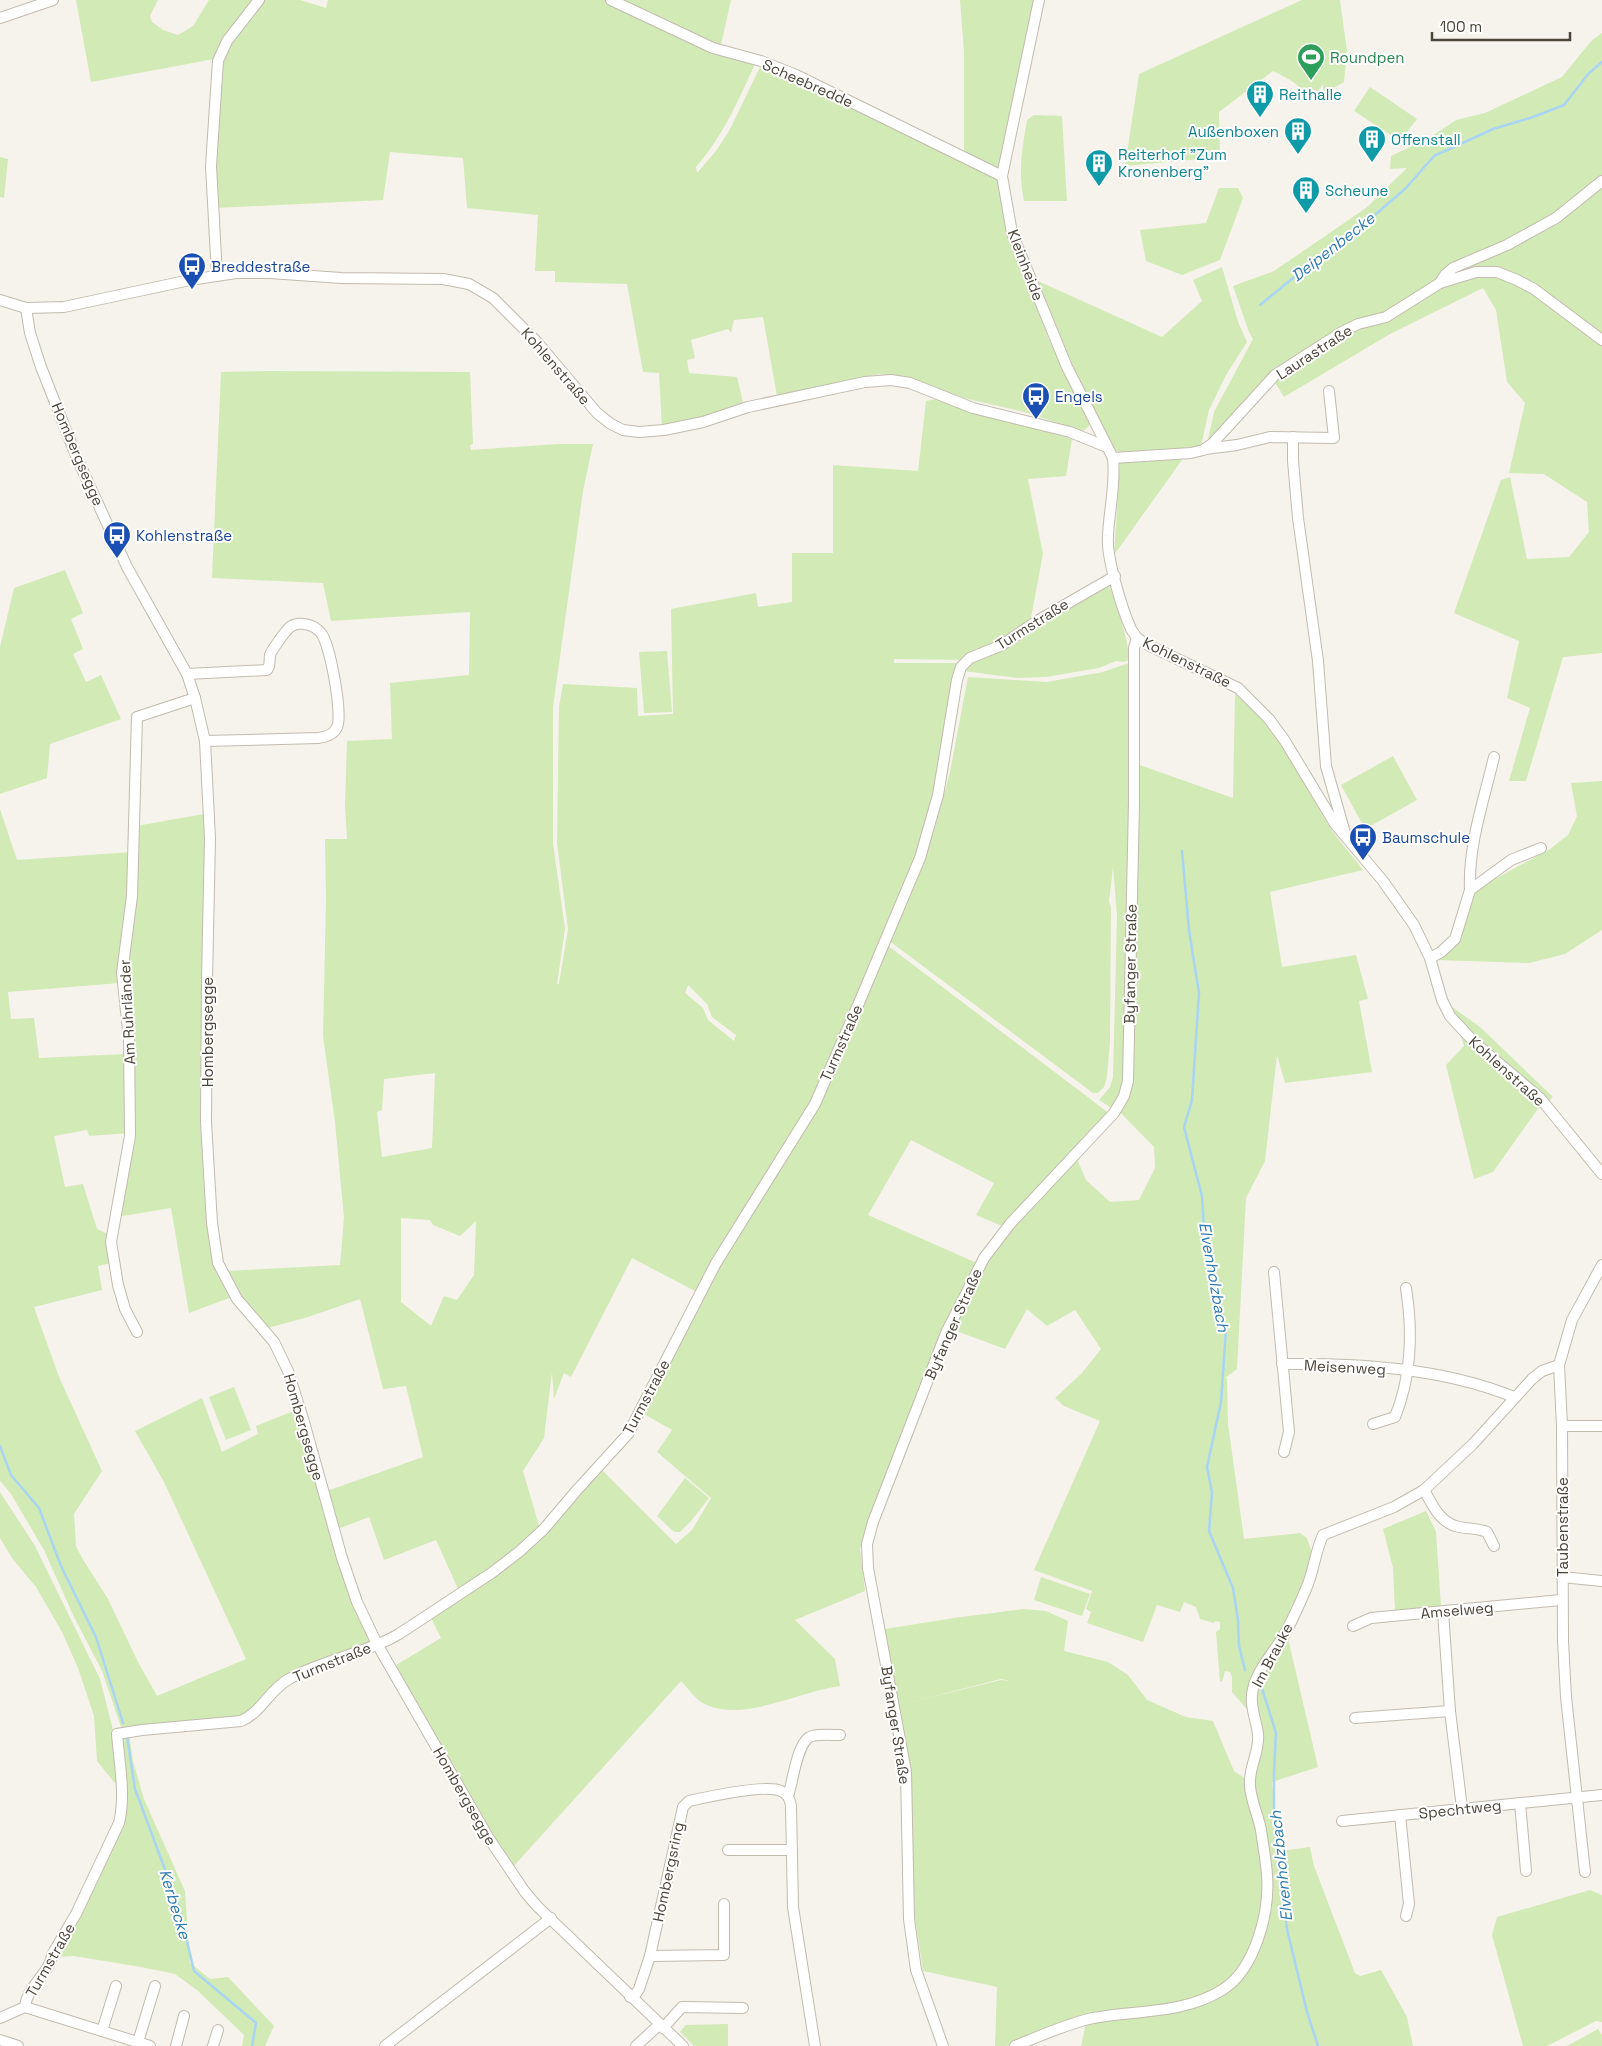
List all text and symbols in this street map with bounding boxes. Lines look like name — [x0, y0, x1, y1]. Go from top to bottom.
scale bar — [1432, 10, 1570, 42]
text: 100 m — [1440, 17, 1482, 36]
sports icon: Roundpen — [1296, 42, 1326, 81]
place label: Roundpen — [1330, 48, 1405, 67]
street label: Scheebredde — [760, 55, 856, 112]
building icon: Reithalle — [1245, 79, 1275, 118]
place label: Reithalle — [1279, 85, 1342, 104]
building icon: Außenboxen — [1283, 116, 1313, 155]
place label: Außenboxen — [1188, 122, 1279, 141]
building icon: Offenstall — [1357, 124, 1387, 163]
place label: Offenstall — [1391, 130, 1461, 149]
place label: Reiterhof "Zum Kronenberg" — [1118, 145, 1227, 181]
building icon: Reiterhof "Zum Kronenberg" — [1084, 148, 1114, 187]
building icon: Scheune — [1291, 175, 1321, 214]
place label: Scheune — [1325, 181, 1389, 200]
water label: Deipenbecke — [1287, 207, 1380, 286]
street label: Kleinheide — [1004, 227, 1048, 303]
bus stop icon: Breddestraße — [177, 251, 207, 290]
place label: Breddestraße — [211, 257, 310, 276]
street label: Laurastraße — [1272, 320, 1356, 384]
street label: Kohlenstraße — [517, 324, 595, 409]
bus stop icon: Engels — [1021, 381, 1051, 420]
place label: Engels — [1055, 387, 1103, 406]
street label: Hombergsegge — [48, 399, 108, 509]
bus stop icon: Kohlenstraße — [102, 520, 132, 559]
place label: Kohlenstraße — [136, 526, 232, 545]
street label: Turmstraße — [992, 594, 1072, 654]
street label: Kohlenstraße — [1140, 632, 1234, 692]
bus stop icon: Baumschule — [1348, 822, 1378, 861]
place label: Baumschule — [1382, 828, 1470, 847]
street label: Byfanger Straße — [1119, 904, 1141, 1024]
street label: Am Ruhrländer — [115, 959, 139, 1065]
street label: Hombergsegge — [198, 977, 217, 1087]
street label: Turmstraße — [816, 1001, 866, 1084]
street label: Kohlenstraße — [1465, 1032, 1549, 1110]
water label: Elvenholzbach — [1194, 1220, 1234, 1335]
street label: Byfanger Straße — [920, 1265, 986, 1383]
street label: Meisenweg — [1304, 1355, 1386, 1379]
street label: Turmstraße — [618, 1356, 674, 1438]
street label: Hombergsegge — [280, 1371, 328, 1483]
street label: Taubenstraße — [1553, 1477, 1572, 1577]
street label: Amselweg — [1420, 1597, 1494, 1623]
street label: Im Brauke — [1247, 1620, 1297, 1690]
street label: Turmstraße — [290, 1638, 374, 1686]
street label: Byfanger Straße — [877, 1664, 915, 1786]
street label: Hombergsegge — [429, 1743, 501, 1849]
street label: Spechtweg — [1418, 1795, 1502, 1823]
water label: Elvenholzbach — [1265, 1808, 1297, 1922]
street label: Hombergsring — [648, 1820, 688, 1924]
water label: Kerbecke — [154, 1867, 196, 1942]
street label: Turmstraße — [21, 1919, 79, 2000]

